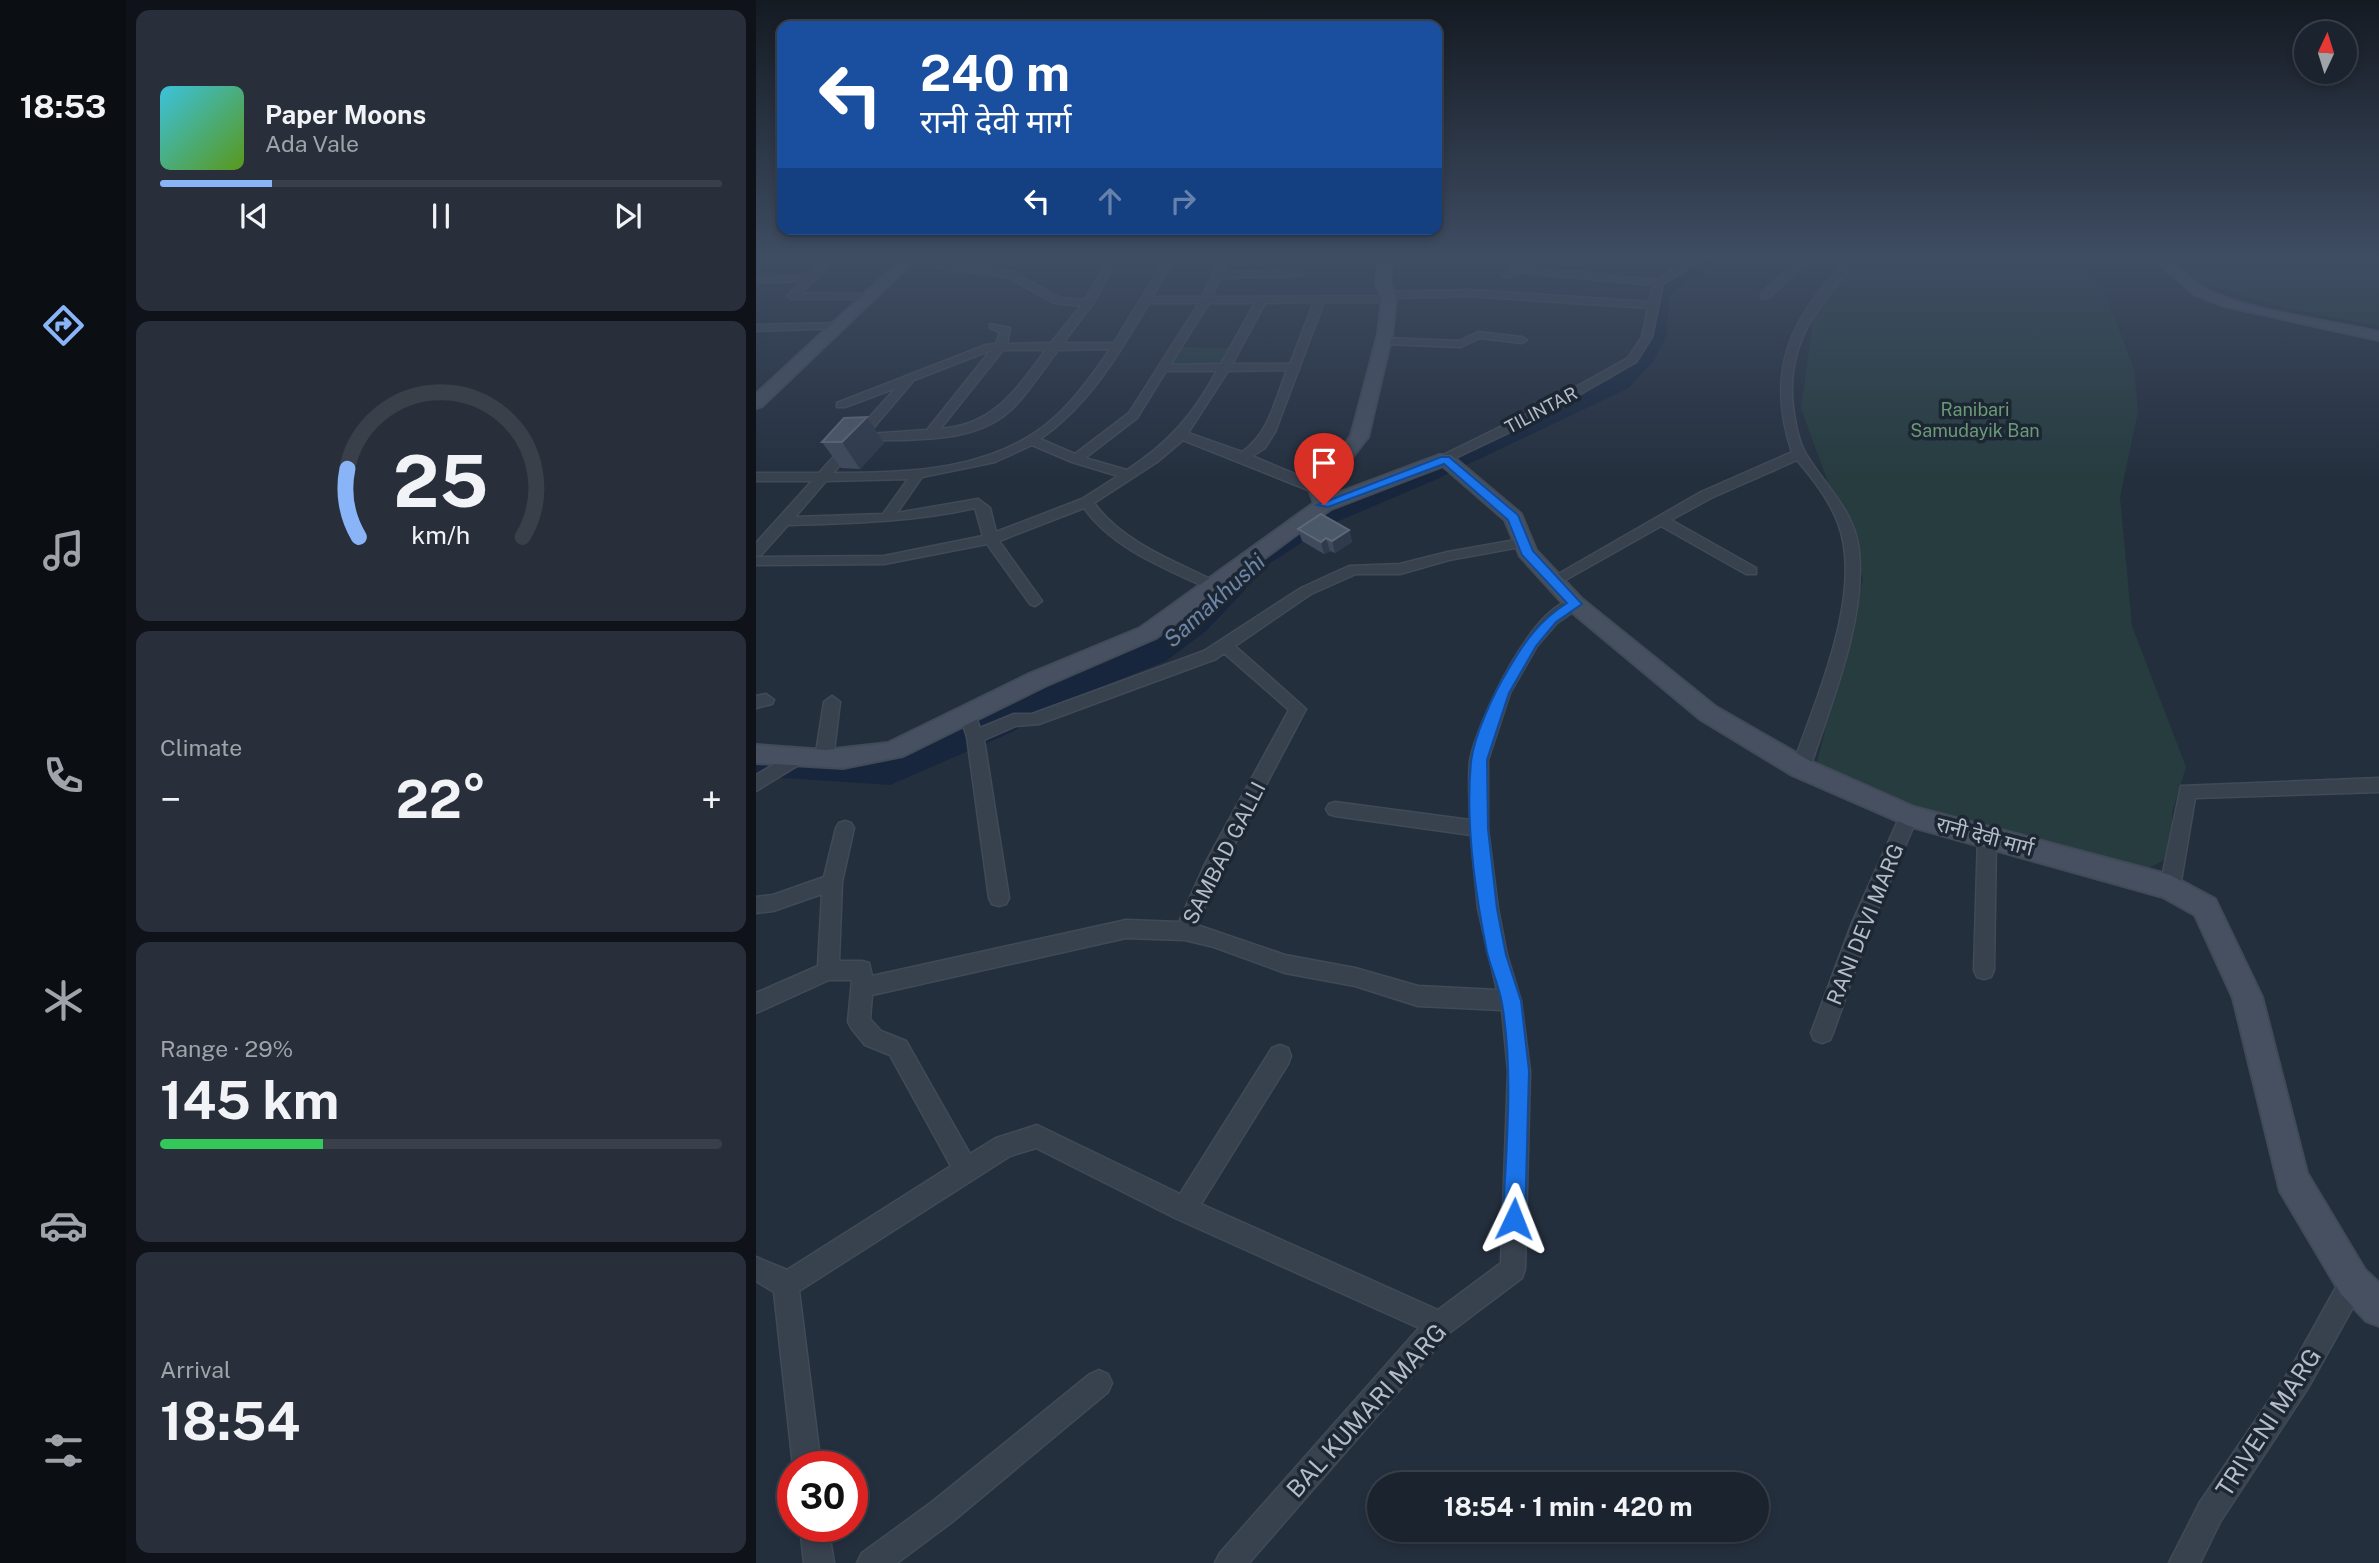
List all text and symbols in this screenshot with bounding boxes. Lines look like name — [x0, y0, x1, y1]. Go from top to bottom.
north arrow — [2294, 21, 2357, 84]
map controls — [2294, 21, 2357, 84]
text: 240 m — [920, 44, 1070, 102]
icon: left — [805, 49, 896, 140]
text: 18:53 — [20, 88, 106, 125]
text: Paper Moons — [265, 99, 426, 130]
text: रानी देवी मार्ग — [920, 103, 1072, 140]
text: Ada Vale — [265, 130, 359, 157]
icon: left — [1018, 182, 1056, 220]
icon: ahead — [1091, 182, 1129, 220]
icon: right — [1164, 182, 1202, 220]
icon: previous — [235, 197, 273, 235]
icon: pause — [422, 197, 460, 235]
icon: next — [609, 197, 647, 235]
icon: directions — [39, 301, 88, 350]
street label: TILINTAR — [1501, 382, 1581, 438]
park label: Ranibari Samudayik Ban — [1910, 399, 2040, 441]
pin — [1294, 433, 1354, 505]
text: 25 — [393, 438, 489, 523]
icon: arrive — [1305, 444, 1343, 482]
text: km/h — [412, 520, 470, 550]
icon: music — [39, 526, 88, 575]
water label: Samakhushi — [1158, 547, 1270, 652]
text: Climate — [160, 734, 242, 761]
icon: phone — [39, 751, 88, 800]
text: 22° — [396, 769, 486, 830]
text: − — [160, 777, 181, 822]
text: + — [701, 777, 722, 822]
street label: SAMBAD GALLI — [1177, 778, 1271, 928]
street label: रानी देवी मार्ग — [1934, 811, 2037, 861]
street label: RANI DEVI MARG — [1821, 840, 1909, 1008]
icon: climate — [39, 976, 88, 1025]
text: Range · 29% — [160, 1035, 293, 1062]
text: 145 km — [160, 1070, 339, 1131]
position arrow — [1477, 1182, 1551, 1256]
icon: car — [39, 1201, 88, 1250]
street label: BAL KUMARI MARG — [1280, 1317, 1452, 1503]
street label: TRIVENI MARG — [2210, 1343, 2326, 1501]
text: Arrival — [160, 1356, 231, 1383]
text: 18:54 — [160, 1391, 300, 1452]
icon: filters — [39, 1426, 88, 1475]
speed limit sign: 30 — [777, 1451, 868, 1542]
text: 18:54 · 1 min · 420 m — [1443, 1491, 1693, 1522]

